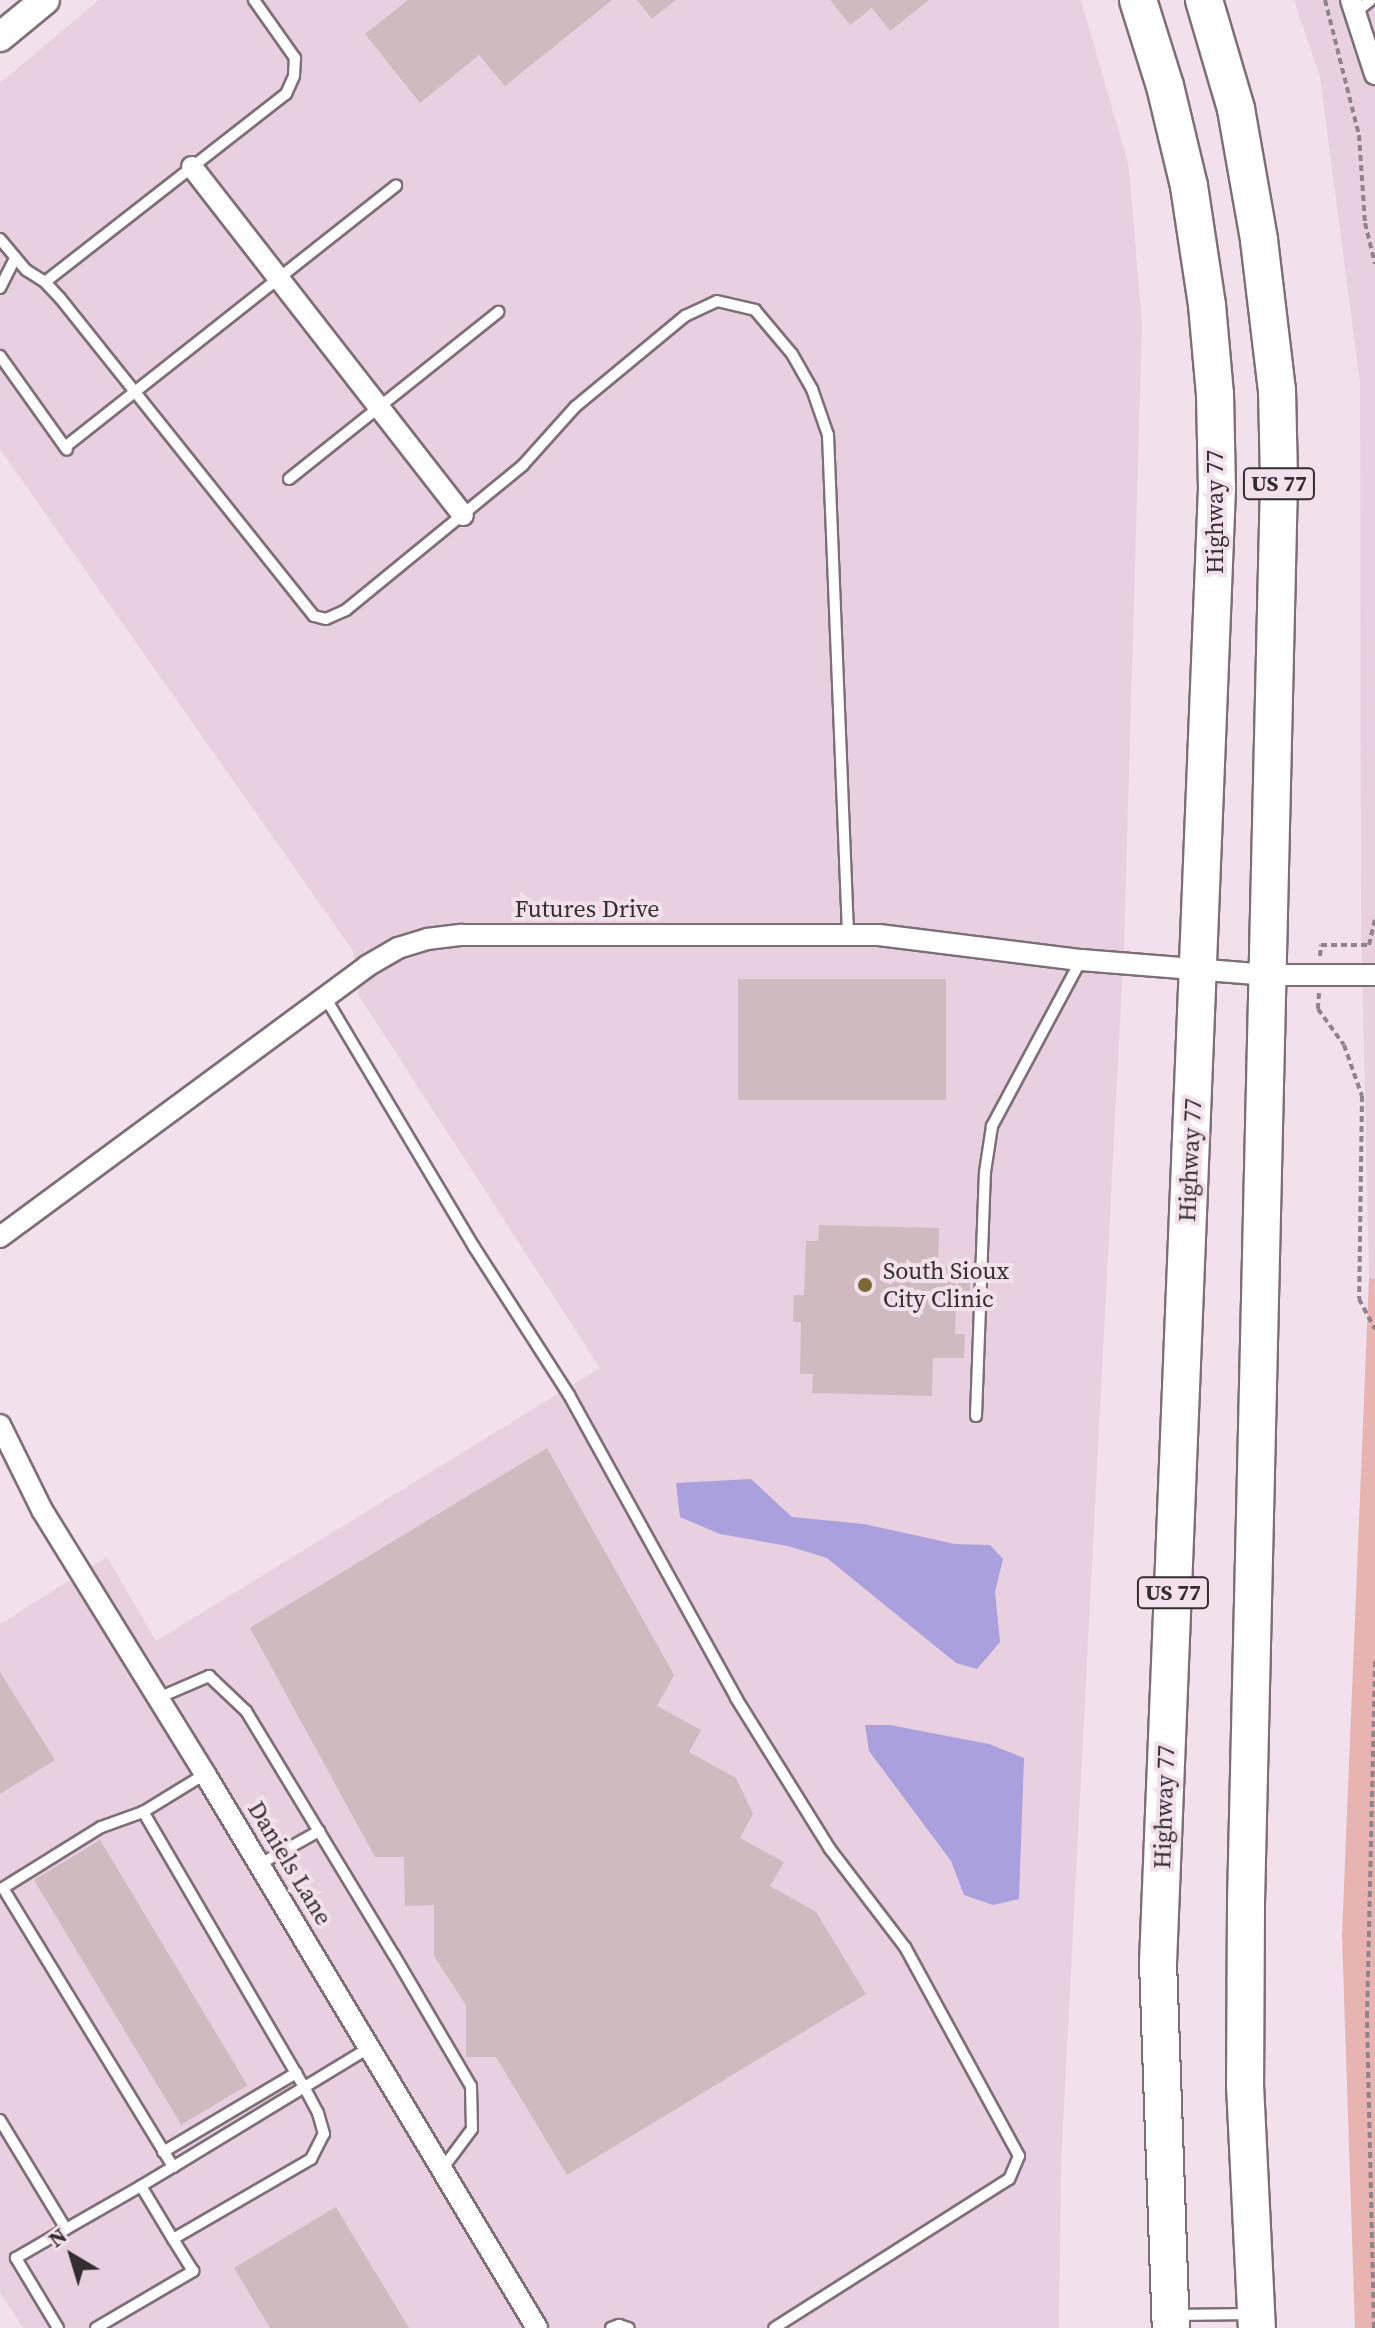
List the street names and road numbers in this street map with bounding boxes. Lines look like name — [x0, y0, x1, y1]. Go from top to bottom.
street label: Highway 77 — [1201, 450, 1229, 574]
road number: US 77 — [1241, 466, 1317, 502]
street label: Futures Drive — [514, 895, 660, 923]
street label: Highway 77 — [1172, 1097, 1208, 1223]
road number: US 77 — [1135, 1575, 1211, 1611]
street label: Highway 77 — [1147, 1745, 1181, 1869]
street label: Daniels Lane — [242, 1796, 338, 1930]

